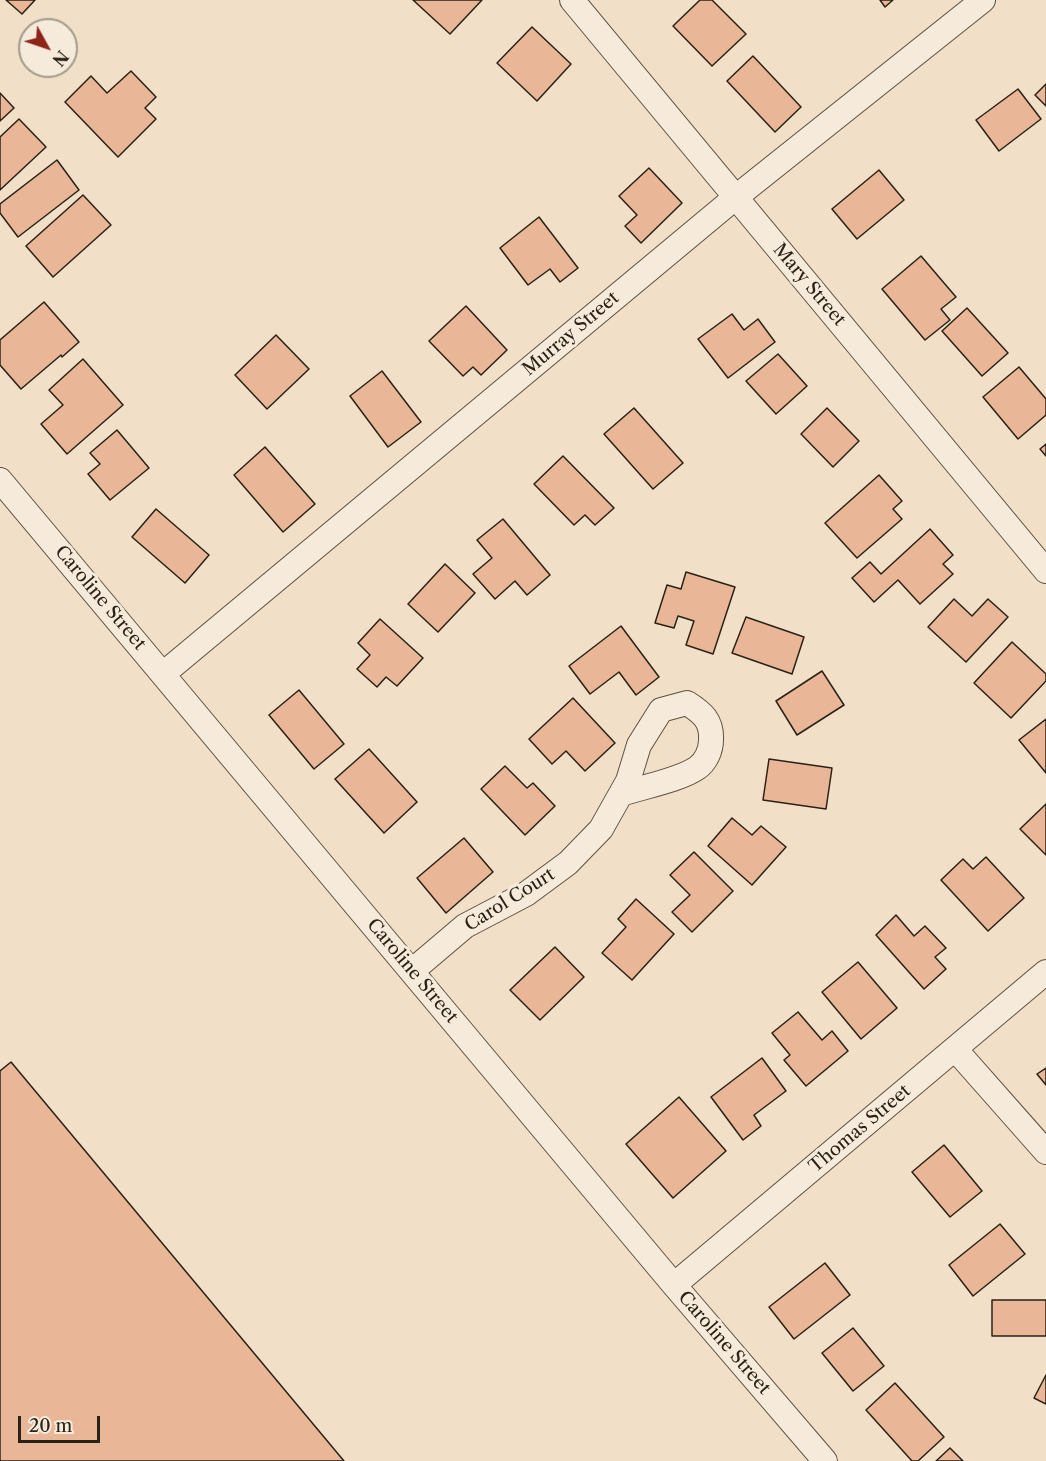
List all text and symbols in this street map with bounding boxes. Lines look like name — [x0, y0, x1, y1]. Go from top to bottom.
north arrow — [18, 18, 78, 78]
text: N — [48, 47, 72, 70]
street label: Mary Street — [768, 239, 850, 331]
street label: Murray Street — [519, 288, 623, 380]
street label: Caroline Street — [50, 541, 150, 655]
street label: Carol Court — [461, 864, 559, 936]
street label: Caroline Street — [362, 914, 462, 1028]
street label: Thomas Street — [805, 1080, 915, 1178]
street label: Caroline Street — [673, 1287, 775, 1399]
scale bar — [21, 1404, 104, 1442]
text: 20 m — [29, 1415, 72, 1437]

